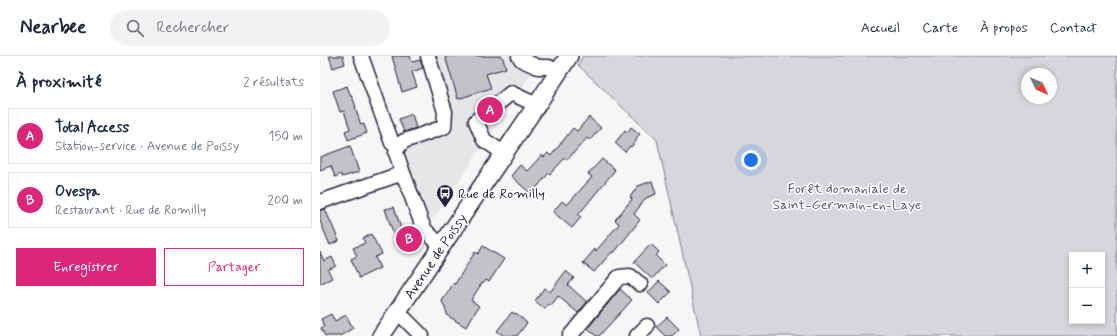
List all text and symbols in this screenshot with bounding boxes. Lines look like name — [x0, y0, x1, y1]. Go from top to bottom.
search box — [110, 10, 390, 46]
text: Nearbee — [20, 15, 86, 40]
icon: search — [124, 17, 146, 39]
text: Rechercher — [156, 18, 229, 38]
text: Accueil — [861, 19, 900, 37]
text: Carte — [922, 19, 958, 37]
text: À propos — [980, 19, 1028, 37]
text: Contact — [1050, 19, 1097, 37]
north arrow — [1021, 68, 1057, 104]
text: À proximité — [16, 71, 101, 93]
text: 2 résultats — [243, 74, 304, 91]
pin: A — [477, 95, 503, 125]
text: Total Access — [55, 118, 129, 138]
text: A — [26, 128, 34, 145]
text: 150 m — [269, 128, 303, 145]
text: Station-service · Avenue de Poissy — [55, 138, 239, 155]
your location — [741, 150, 761, 170]
park label: Forêt domaniale de Saint-Germain-en-Laye — [773, 180, 921, 214]
text: Ovespa — [55, 182, 100, 202]
bus stop icon: Rue de Romilly — [435, 183, 455, 208]
place label: Rue de Romilly — [458, 185, 545, 203]
text: B — [26, 192, 34, 209]
text: 200 m — [268, 192, 303, 209]
text: Restaurant · Rue de Romilly — [55, 202, 206, 219]
street label: Avenue de Poissy — [401, 210, 471, 303]
pin: B — [396, 224, 422, 254]
button: Enregistrer — [16, 248, 156, 286]
button: Partager — [164, 248, 304, 286]
map controls — [1069, 252, 1105, 324]
button: + — [1069, 252, 1105, 288]
button: − — [1069, 288, 1105, 324]

